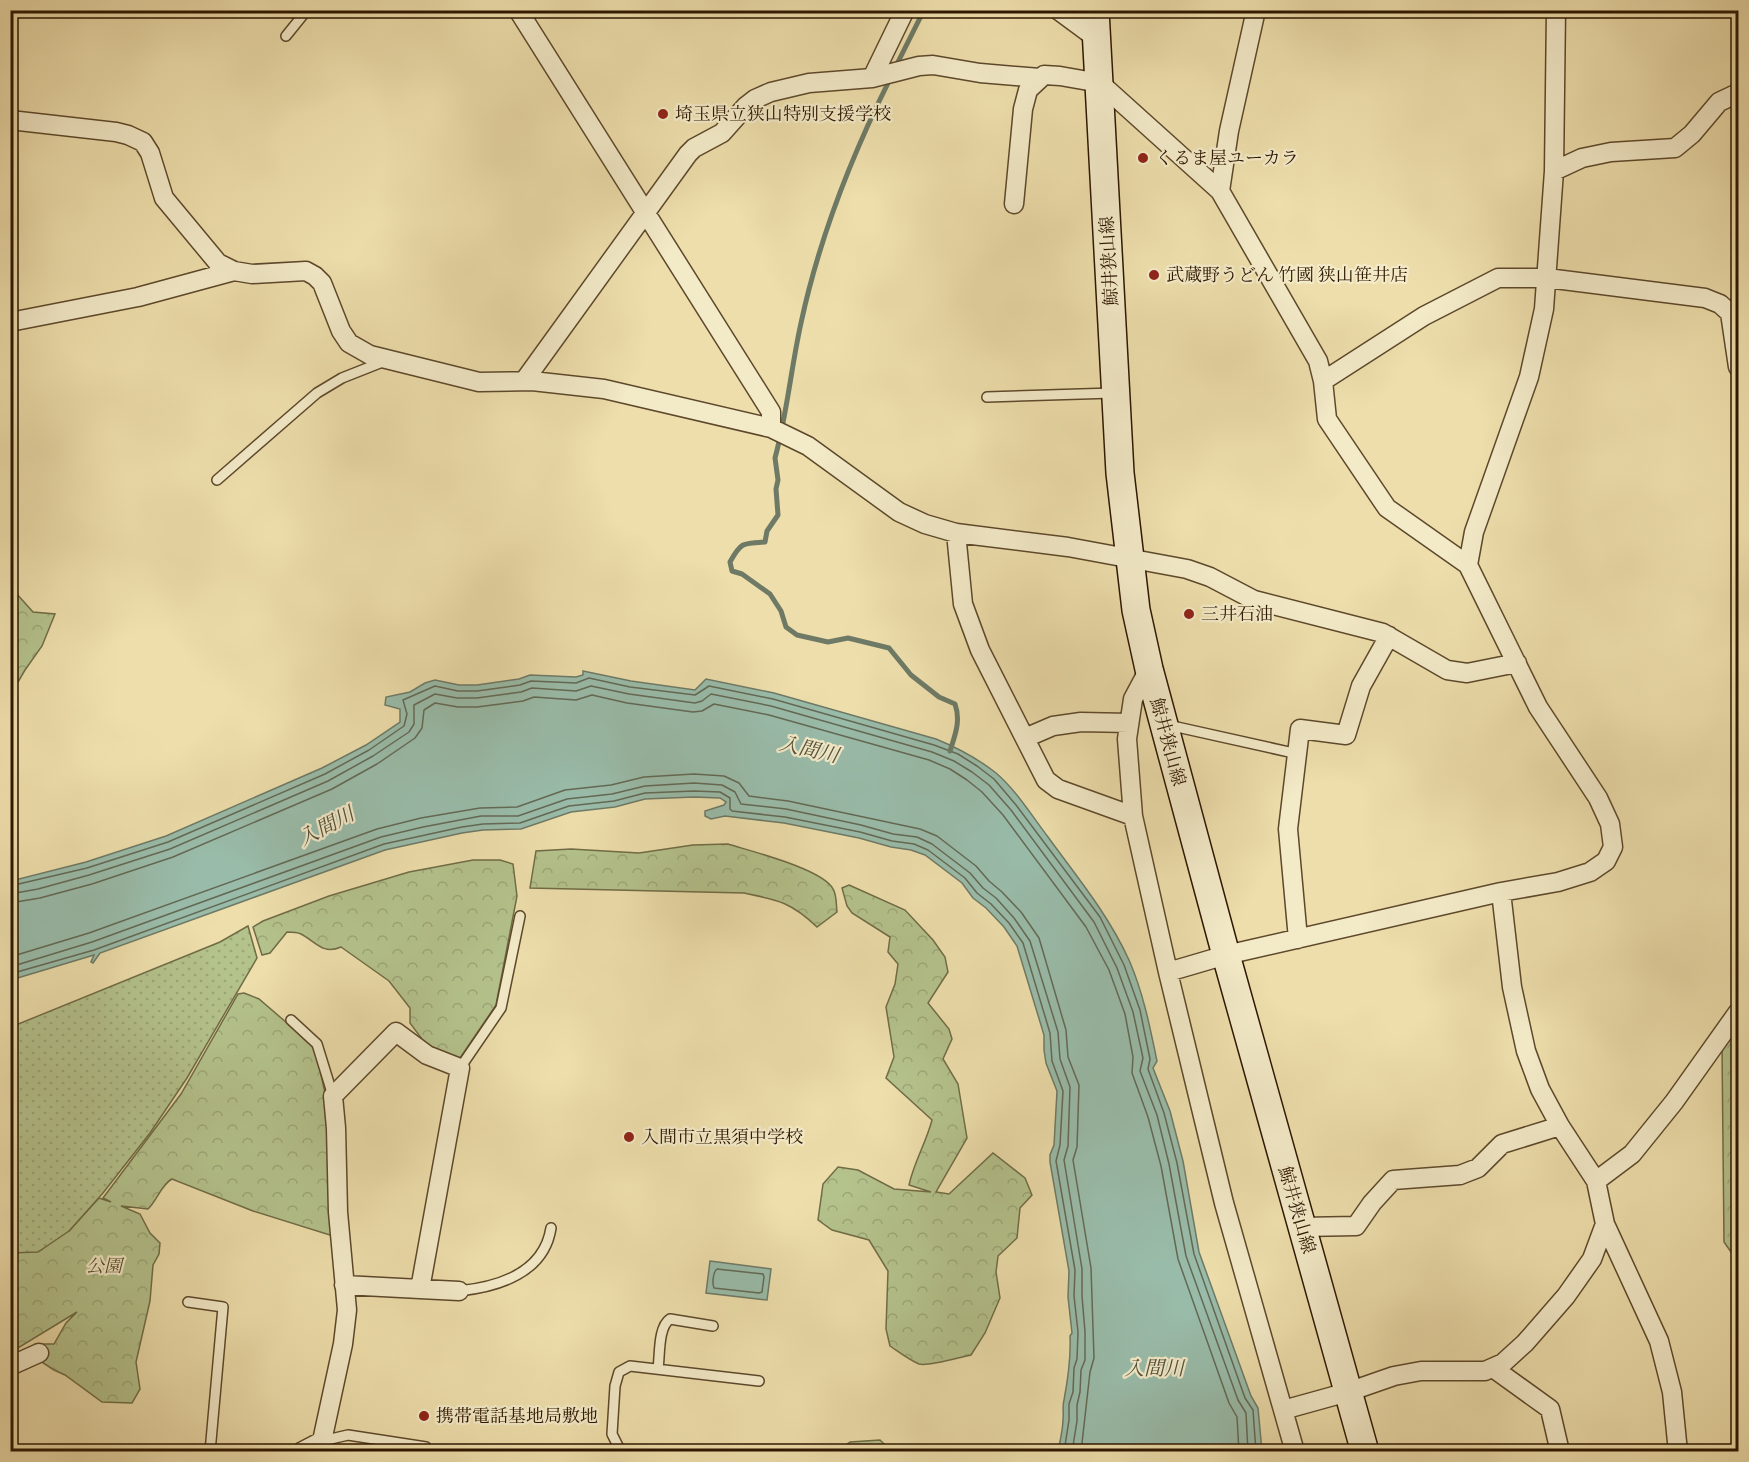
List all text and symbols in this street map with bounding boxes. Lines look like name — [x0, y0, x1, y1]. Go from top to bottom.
place label: 埼玉県立狭山特別支援学校 — [675, 100, 891, 127]
marker: 埼玉県立狭山特別支援学校 — [656, 107, 670, 121]
place label: くるま屋ユーカラ — [1155, 144, 1299, 171]
marker: くるま屋ユーカラ — [1136, 151, 1150, 165]
street label: 鯨井狭山線 — [1093, 215, 1124, 307]
place label: 武蔵野うどん 竹國 狭山笹井店 — [1166, 261, 1408, 288]
marker: 武蔵野うどん 竹國 狭山笹井店 — [1147, 268, 1161, 282]
place label: 三井石油 — [1201, 600, 1273, 627]
marker: 三井石油 — [1182, 607, 1196, 621]
street label: 鯨井狭山線 — [1144, 695, 1193, 789]
water label: 入間川 — [777, 728, 844, 770]
water label: 入間川 — [292, 798, 361, 852]
place label: 入間市立黒須中学校 — [641, 1123, 803, 1150]
marker: 入間市立黒須中学校 — [622, 1130, 636, 1144]
street label: 鯨井狭山線 — [1272, 1163, 1323, 1257]
park label: 公園 — [86, 1252, 125, 1279]
water label: 入間川 — [1124, 1353, 1186, 1382]
place label: 携帯電話基地局敷地 — [436, 1402, 598, 1429]
marker: 携帯電話基地局敷地 — [417, 1409, 431, 1423]

